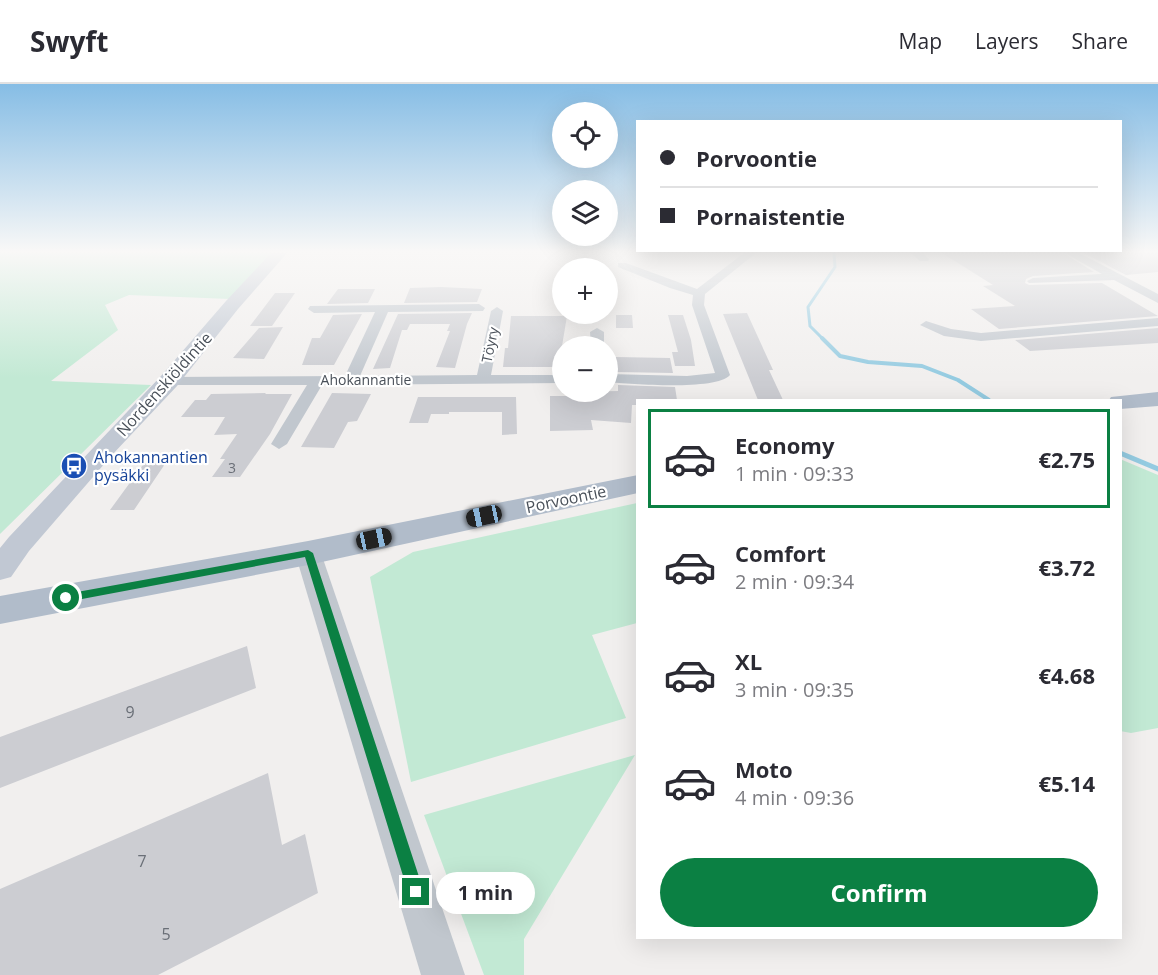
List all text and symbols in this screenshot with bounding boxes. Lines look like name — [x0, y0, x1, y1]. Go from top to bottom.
text: Swyft — [30, 22, 108, 60]
text: Map — [899, 27, 942, 55]
text: Layers — [975, 27, 1039, 55]
text: Share — [1072, 27, 1128, 55]
map controls — [552, 102, 618, 402]
button: locate — [552, 102, 618, 168]
text: Porvoontie — [696, 143, 817, 173]
button: layers — [552, 180, 618, 246]
text: Pornaistentie — [696, 201, 845, 231]
button: + — [552, 258, 618, 324]
street label: Töyry — [476, 324, 503, 364]
street label: Nordenskiöldintie — [111, 327, 217, 441]
button: − — [552, 336, 618, 402]
street label: Ahokannantie — [321, 370, 412, 389]
text: Economy — [735, 430, 834, 460]
icon: car — [663, 432, 717, 486]
text: €2.75 — [1038, 444, 1095, 474]
place label: Ahokannantien pysäkki — [94, 446, 208, 486]
bus stop icon: Ahokannantien pysäkki — [59, 451, 89, 481]
house number: 3 — [228, 458, 236, 477]
text: 1 min · 09:33 — [735, 460, 854, 487]
street label: Porvoontie — [524, 480, 608, 518]
car — [465, 503, 503, 529]
car — [355, 526, 393, 552]
text: Comfort — [735, 538, 826, 568]
icon: car — [663, 540, 717, 594]
text: €3.72 — [1038, 552, 1095, 582]
text: 2 min · 09:34 — [735, 568, 854, 595]
route start — [52, 584, 79, 611]
text: XL — [735, 646, 762, 676]
icon: car — [663, 648, 717, 702]
text: €4.68 — [1038, 660, 1095, 690]
text: 3 min · 09:35 — [735, 676, 854, 703]
house number: 9 — [125, 701, 135, 723]
text: Moto — [735, 754, 793, 784]
icon: car — [663, 756, 717, 810]
text: €5.14 — [1038, 768, 1095, 798]
text: 4 min · 09:36 — [735, 784, 854, 811]
house number: 7 — [137, 850, 147, 872]
button: Confirm — [660, 858, 1098, 927]
callout: 1 min — [437, 871, 536, 913]
route end — [402, 878, 429, 905]
text: 1 min — [458, 879, 513, 906]
house number: 5 — [161, 923, 171, 945]

